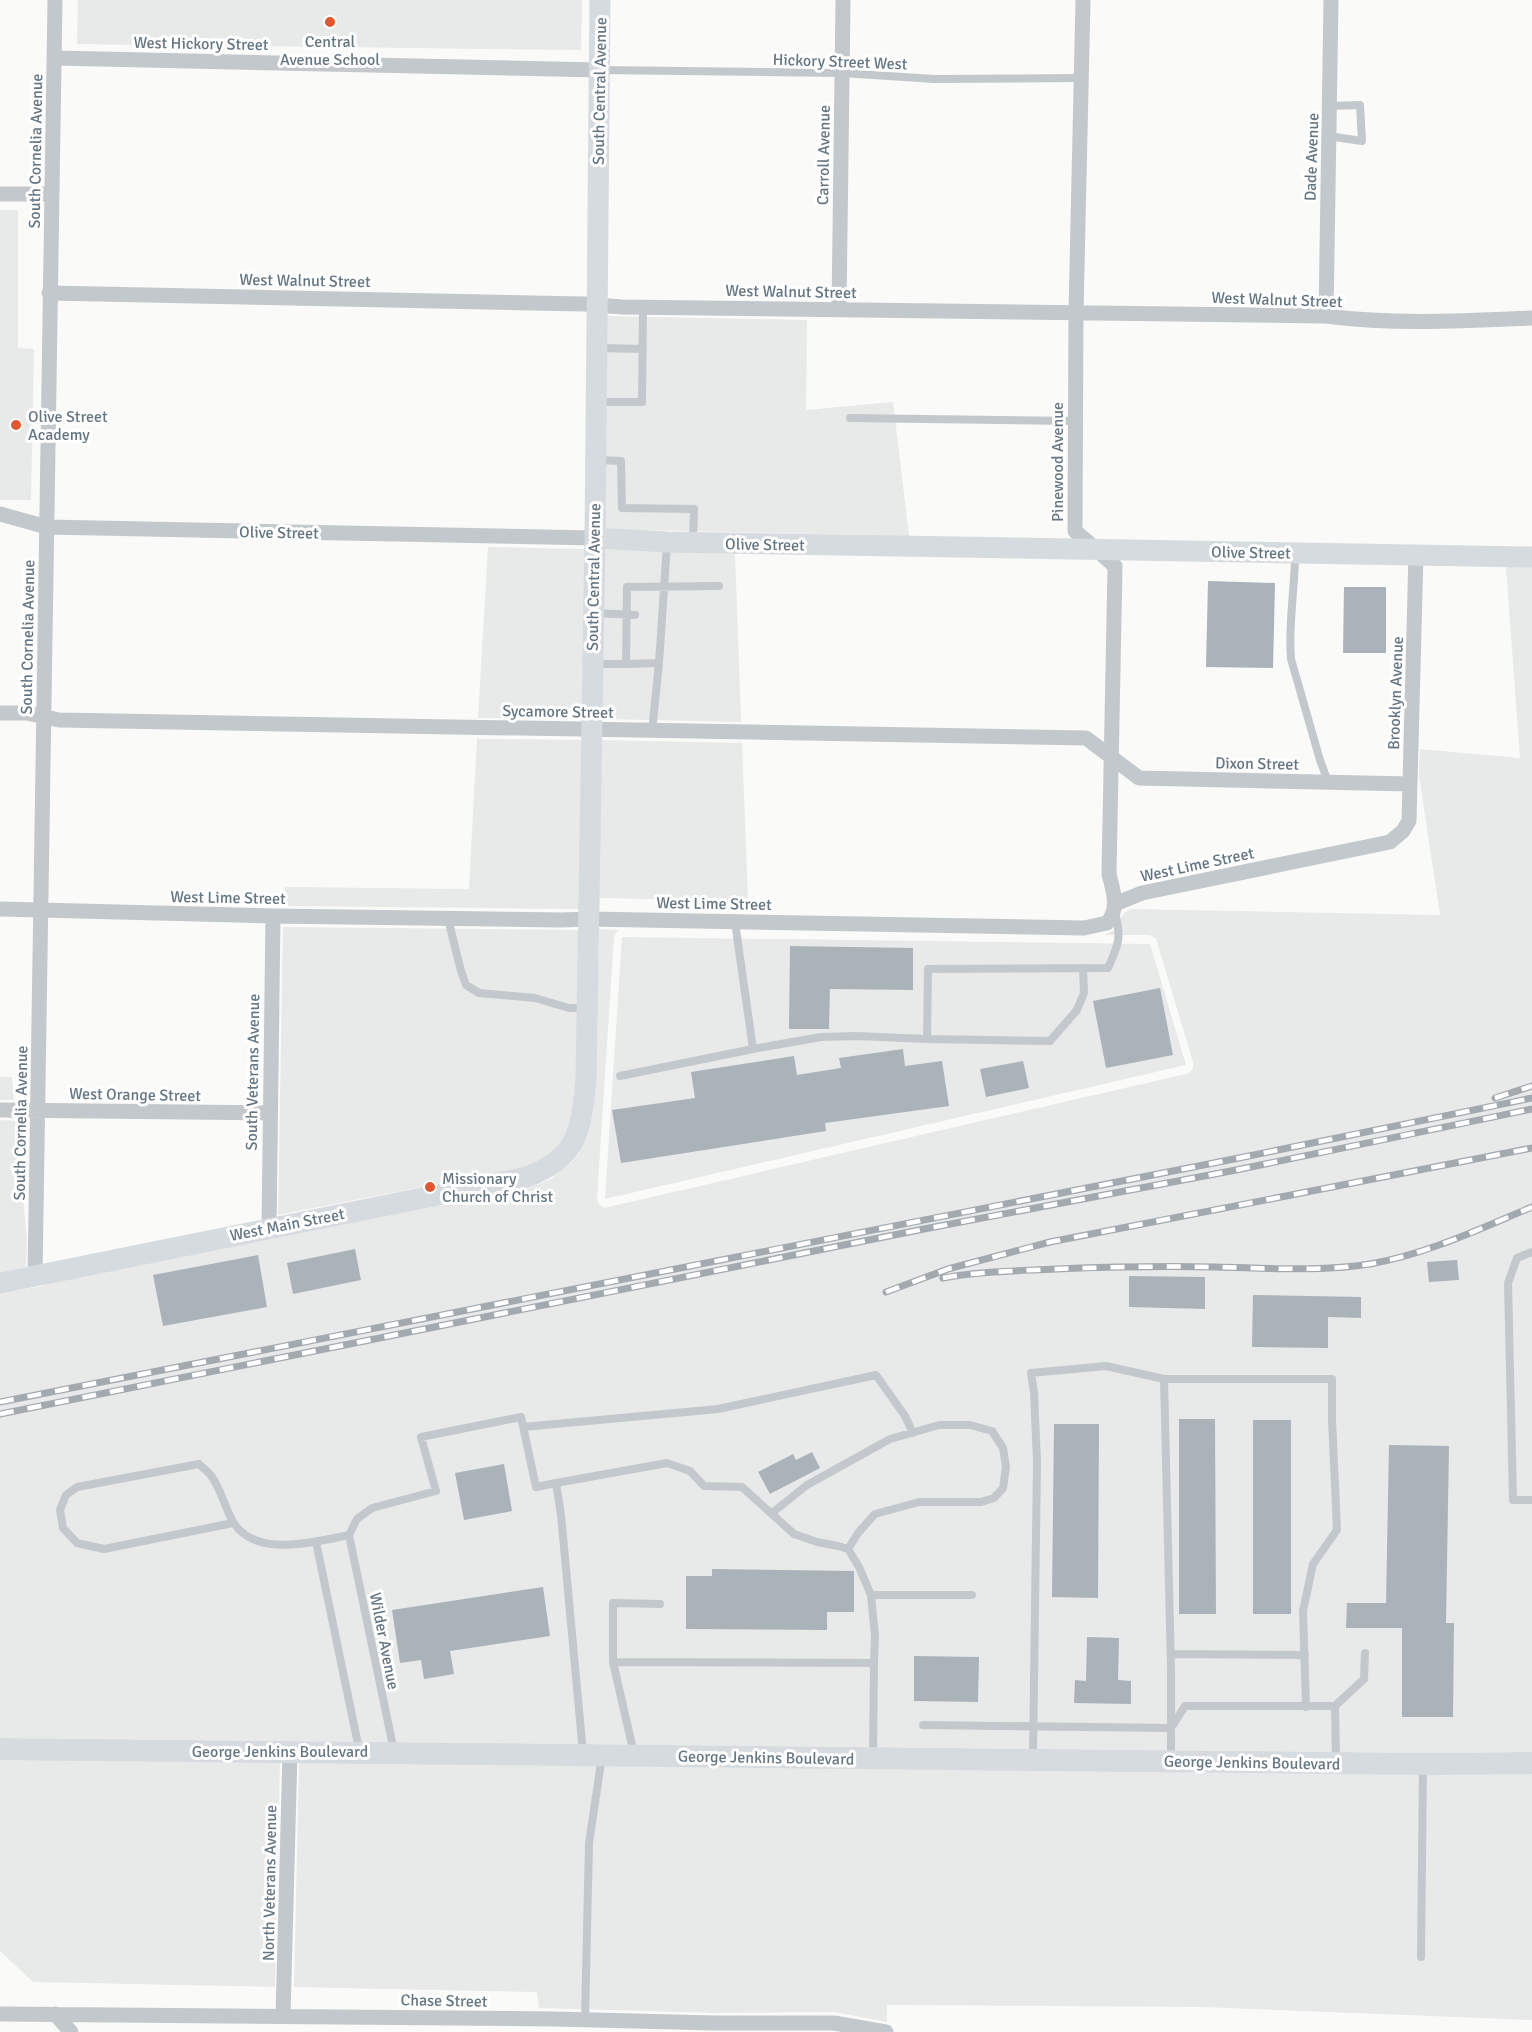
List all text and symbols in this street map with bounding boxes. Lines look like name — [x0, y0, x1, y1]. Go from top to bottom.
marker: Central Avenue School — [323, 15, 337, 29]
street label: South Central Avenue — [589, 17, 611, 165]
place label: Central Avenue School — [280, 32, 380, 70]
street label: West Hickory Street — [133, 33, 269, 55]
street label: Hickory Street West — [772, 50, 908, 74]
street label: South Cornelia Avenue — [25, 73, 47, 229]
street label: Carroll Avenue — [813, 105, 835, 205]
street label: Dade Avenue — [1300, 113, 1324, 202]
street label: West Walnut Street — [239, 270, 371, 292]
street label: West Walnut Street — [725, 281, 857, 303]
street label: West Walnut Street — [1211, 288, 1343, 312]
street label: Pinewood Avenue — [1048, 402, 1068, 522]
place label: Olive Street Academy — [28, 407, 108, 445]
marker: Olive Street Academy — [9, 418, 23, 432]
street label: South Central Avenue — [583, 503, 605, 651]
street label: Olive Street — [239, 522, 319, 544]
street label: Olive Street — [725, 534, 805, 556]
street label: Olive Street — [1211, 542, 1291, 564]
street label: South Cornelia Avenue — [17, 559, 39, 715]
street label: Brooklyn Avenue — [1384, 636, 1408, 750]
street label: Sycamore Street — [502, 701, 614, 723]
street label: Dixon Street — [1215, 753, 1300, 775]
street label: West Lime Street — [1139, 843, 1256, 887]
street label: West Lime Street — [170, 887, 286, 909]
street label: West Lime Street — [656, 893, 772, 915]
street label: South Veterans Avenue — [242, 993, 264, 1151]
street label: South Cornelia Avenue — [10, 1045, 32, 1201]
street label: West Orange Street — [69, 1084, 201, 1106]
place label: Missionary Church of Christ — [442, 1169, 553, 1207]
marker: Missionary Church of Christ — [423, 1180, 437, 1194]
street label: West Main Street — [228, 1204, 347, 1246]
street label: Wilder Avenue — [365, 1591, 403, 1691]
street label: George Jenkins Boulevard — [192, 1742, 368, 1762]
street label: George Jenkins Boulevard — [678, 1746, 854, 1770]
street label: George Jenkins Boulevard — [1164, 1751, 1340, 1775]
street label: North Veterans Avenue — [259, 1805, 281, 1961]
street label: Chase Street — [400, 1990, 488, 2012]

